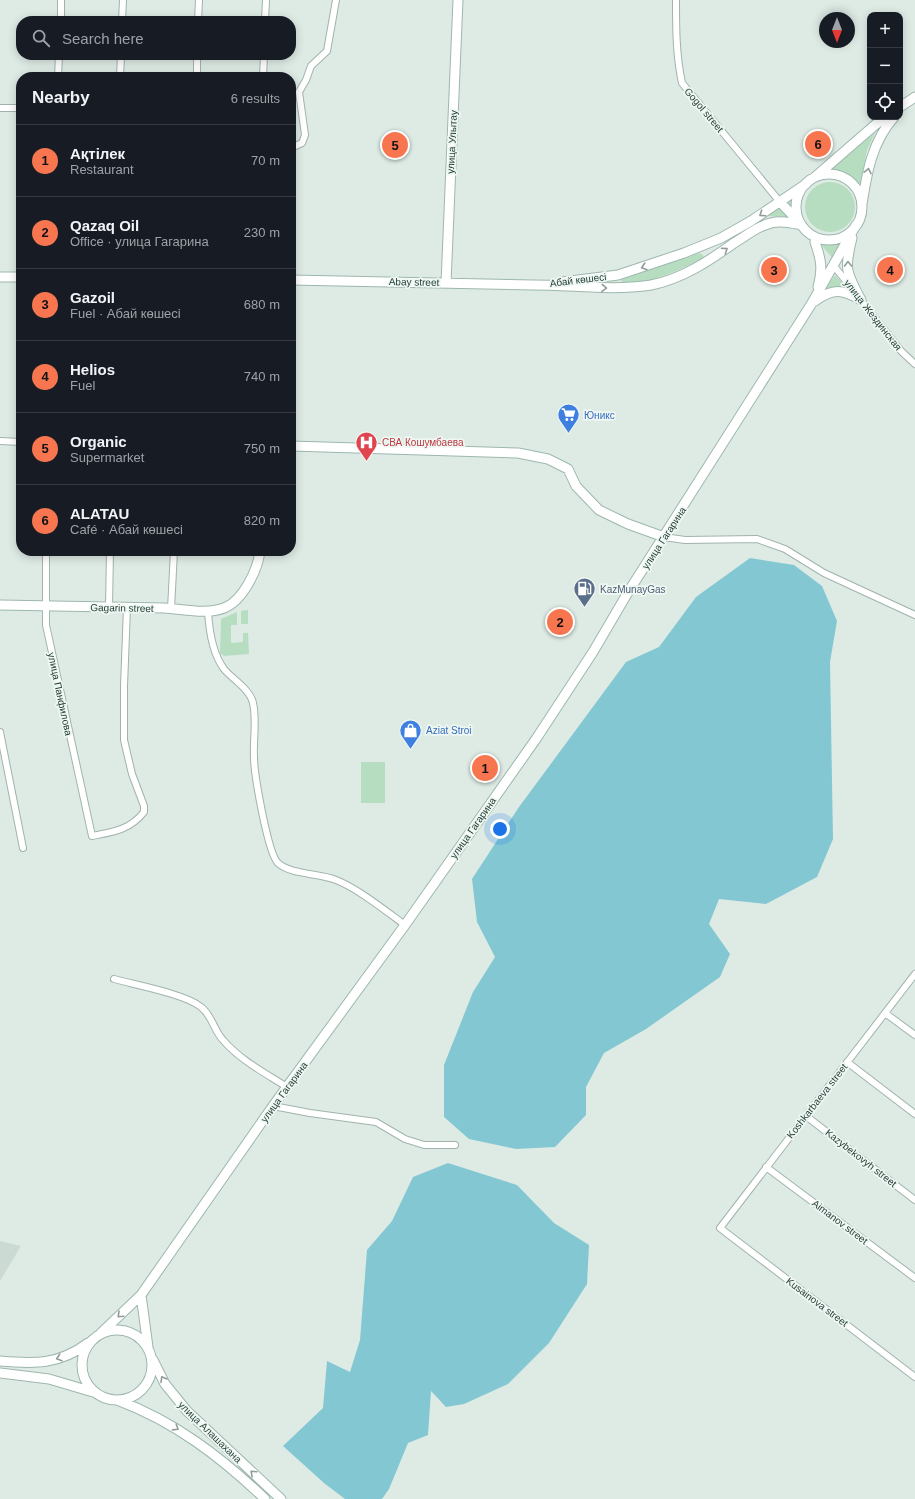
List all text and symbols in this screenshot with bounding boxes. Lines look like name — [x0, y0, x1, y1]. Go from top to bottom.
north arrow — [819, 12, 855, 48]
map controls — [867, 12, 903, 120]
button: + — [867, 12, 903, 48]
search box — [16, 16, 296, 60]
icon: search — [30, 27, 52, 49]
text: Search here — [62, 30, 144, 47]
button: − — [867, 48, 903, 84]
button: locate — [867, 84, 903, 120]
street label: Gogol street — [682, 86, 726, 135]
text: Nearby — [32, 88, 90, 107]
text: 6 results — [231, 91, 280, 106]
street label: улица Улытау — [445, 110, 459, 174]
pin: 6 — [805, 129, 831, 159]
pin: 5 — [382, 130, 408, 160]
text: Ақтілек — [70, 145, 125, 162]
text: 1 — [41, 153, 49, 168]
text: 70 m — [251, 153, 280, 168]
text: Restaurant — [70, 162, 134, 177]
one-way arrow — [863, 167, 871, 174]
one-way arrow — [759, 209, 766, 217]
text: Qazaq Oil — [70, 217, 139, 234]
text: 2 — [41, 225, 49, 240]
text: 230 m — [244, 225, 280, 240]
text: Office · улица Гагарина — [70, 234, 209, 249]
one-way arrow — [721, 247, 728, 255]
pin: 3 — [761, 255, 787, 285]
pin: 4 — [877, 255, 903, 285]
one-way arrow — [844, 261, 852, 267]
one-way arrow — [641, 262, 648, 271]
street label: Абай көшесі — [549, 271, 607, 289]
street label: Abay street — [389, 276, 440, 288]
street label: улица Жездинская — [842, 277, 904, 353]
one-way arrow — [601, 284, 607, 293]
text: Gazoil — [70, 289, 115, 306]
text: 3 — [41, 297, 49, 312]
text: 680 m — [244, 297, 280, 312]
text: Fuel · Абай көшесі — [70, 306, 181, 321]
text: Helios — [70, 361, 115, 378]
text: 4 — [41, 369, 49, 384]
text: 740 m — [244, 369, 280, 384]
text: Fuel — [70, 378, 95, 393]
supermarket icon: Юникс — [556, 402, 582, 435]
place label: Юникс — [584, 410, 615, 421]
hospital icon: СВА Кошумбаева — [354, 429, 380, 462]
text: Organic — [70, 433, 127, 450]
place label: СВА Кошумбаева — [382, 437, 464, 448]
text: 5 — [41, 441, 49, 456]
text: 750 m — [244, 441, 280, 456]
text: Supermarket — [70, 450, 144, 465]
street label: улица Гагарина — [640, 504, 688, 571]
text: ALATAU — [70, 505, 129, 522]
text: 6 — [41, 513, 49, 528]
text: 820 m — [244, 513, 280, 528]
text: Café · Абай көшесі — [70, 522, 183, 537]
fuel station icon: KazMunayGas — [571, 576, 597, 609]
place label: KazMunayGas — [600, 584, 666, 595]
street label: Gagarin street — [90, 602, 154, 614]
pin: 2 — [547, 607, 573, 637]
street label: улица Панфилова — [46, 651, 74, 737]
shop icon: Aziat Stroi — [397, 717, 423, 750]
place label: Aziat Stroi — [426, 725, 472, 736]
pin: 1 — [472, 753, 498, 783]
street label: улица Гагарина — [448, 795, 498, 861]
your location — [490, 819, 510, 839]
street label: улица Гагарина — [258, 1059, 310, 1124]
street label: Koshkarbaeva street — [784, 1061, 850, 1141]
street label: Kazybekovyh street — [823, 1127, 899, 1189]
street label: Aimanov street — [810, 1198, 870, 1247]
street label: Kusainova street — [784, 1275, 850, 1329]
one-way arrow — [117, 1310, 125, 1317]
one-way arrow — [56, 1353, 63, 1362]
one-way arrow — [160, 1376, 167, 1383]
street label: улица Алашахана — [176, 1399, 244, 1465]
one-way arrow — [172, 1423, 179, 1431]
one-way arrow — [250, 1470, 257, 1477]

